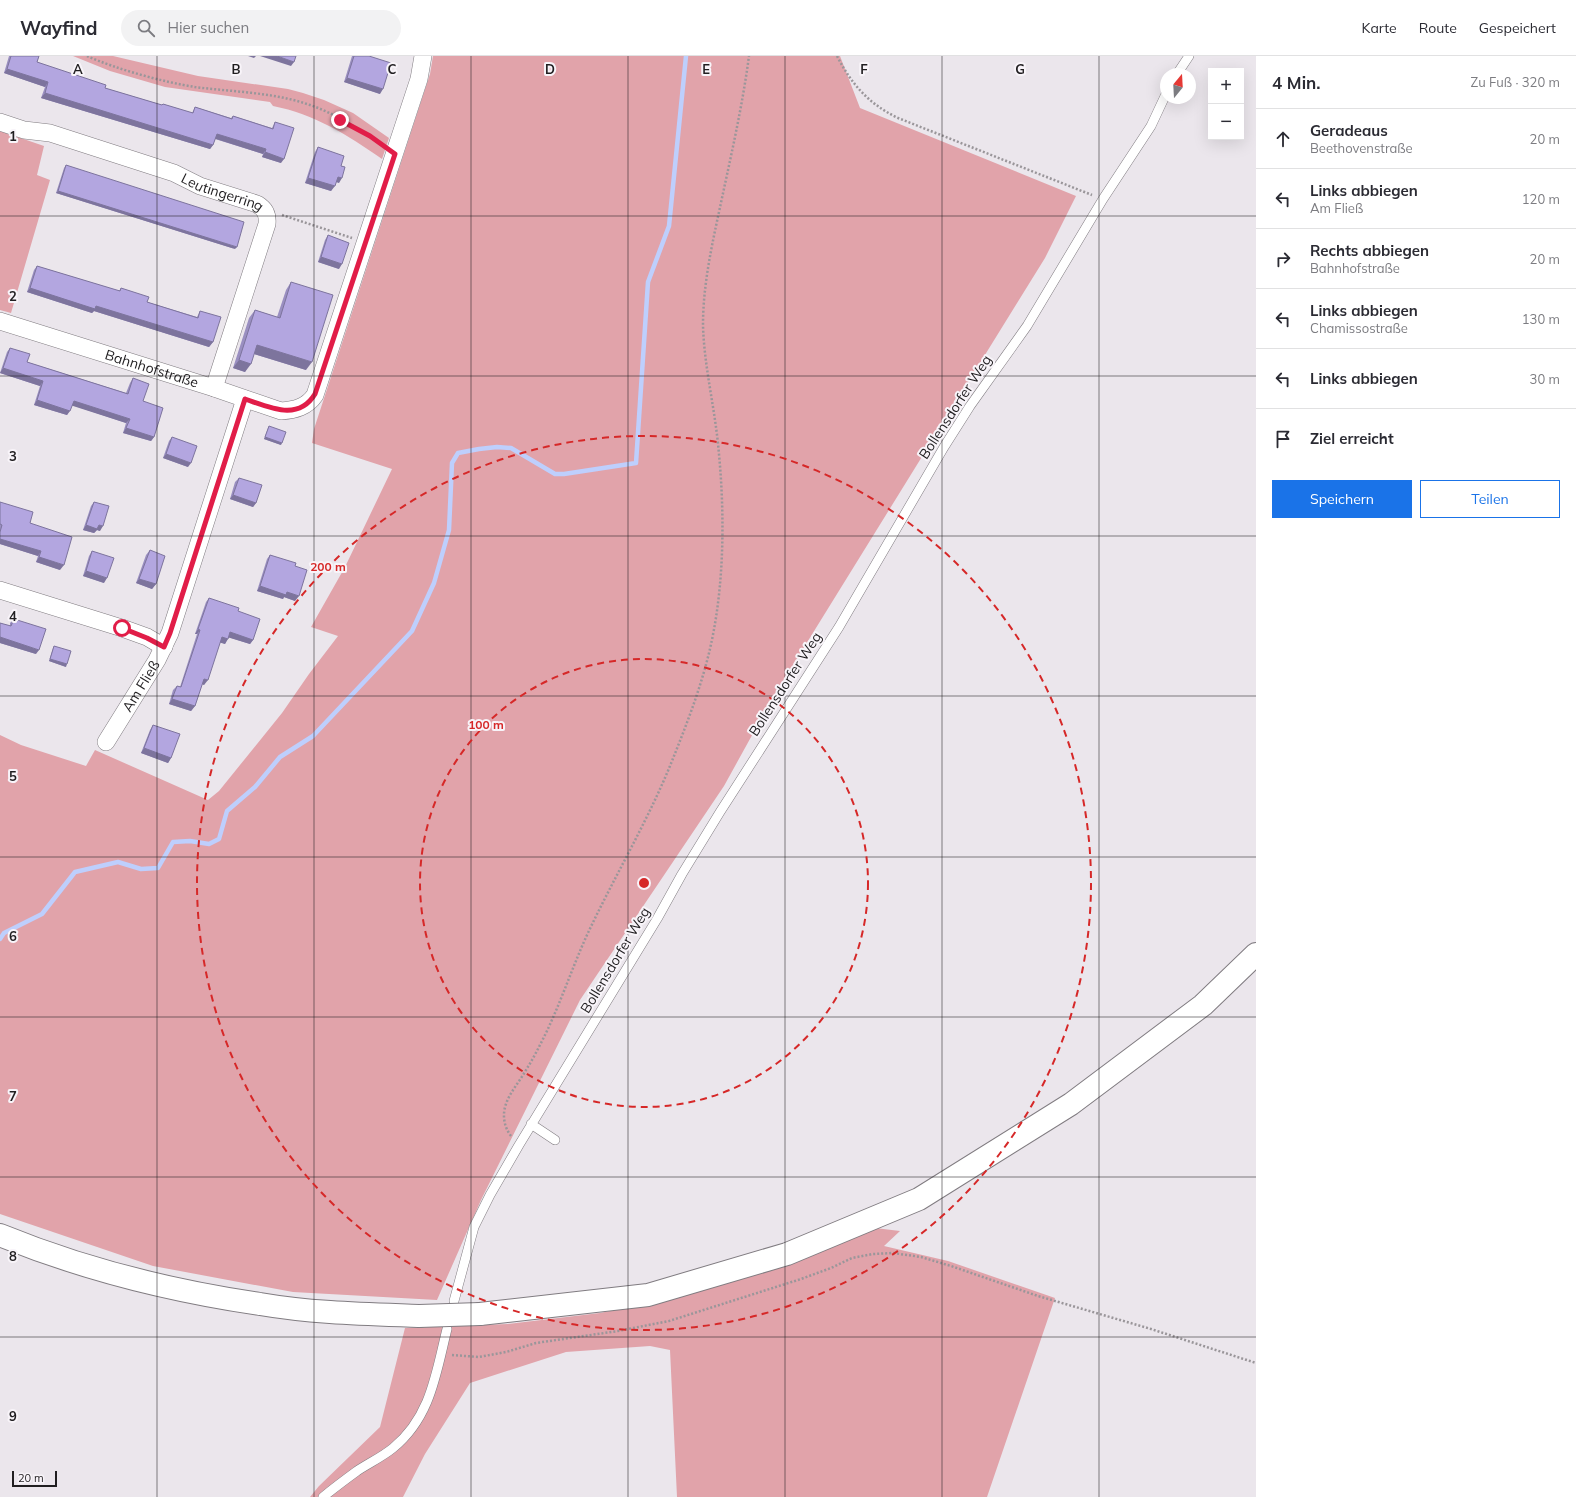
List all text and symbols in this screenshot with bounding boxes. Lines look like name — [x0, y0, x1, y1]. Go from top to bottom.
search box — [121, 10, 401, 46]
text: Wayfind — [20, 16, 97, 40]
icon: search — [135, 17, 157, 39]
text: Hier suchen — [167, 18, 249, 37]
text: Karte — [1362, 19, 1397, 37]
text: Route — [1419, 19, 1457, 37]
text: Gespeichert — [1479, 19, 1556, 37]
text: A — [73, 61, 83, 77]
text: B — [232, 61, 241, 77]
text: C — [388, 61, 397, 77]
text: D — [545, 61, 555, 77]
text: E — [702, 61, 710, 77]
text: F — [860, 61, 868, 77]
text: G — [1015, 61, 1025, 77]
north arrow — [1160, 68, 1196, 104]
map controls — [1208, 68, 1244, 140]
button: + — [1208, 68, 1244, 104]
text: 4 Min. — [1272, 72, 1321, 93]
text: Zu Fuß · 320 m — [1471, 74, 1560, 90]
button: − — [1208, 104, 1244, 140]
route end — [331, 111, 349, 129]
text: Geradeaus — [1310, 121, 1388, 140]
text: 1 — [9, 128, 17, 144]
icon: ahead — [1272, 128, 1294, 150]
text: 20 m — [1530, 131, 1560, 147]
text: Beethovenstraße — [1310, 140, 1413, 156]
street label: Leutingerring — [178, 169, 268, 215]
text: Links abbiegen — [1310, 181, 1418, 200]
icon: left — [1272, 188, 1294, 210]
text: 120 m — [1522, 191, 1560, 207]
text: Am Fließ — [1310, 200, 1363, 216]
text: Rechts abbiegen — [1310, 241, 1429, 260]
icon: right — [1272, 248, 1294, 270]
text: 20 m — [1530, 251, 1560, 267]
text: Bahnhofstraße — [1310, 260, 1400, 276]
text: 2 — [9, 288, 17, 304]
text: Links abbiegen — [1310, 301, 1418, 320]
icon: left — [1272, 308, 1294, 330]
text: 130 m — [1522, 311, 1560, 327]
text: Chamissostraße — [1310, 320, 1408, 336]
street label: Bahnhofstraße — [103, 345, 201, 392]
street label: Bollensdorfer Weg — [915, 352, 995, 462]
icon: left — [1272, 368, 1294, 390]
text: Links abbiegen — [1310, 369, 1418, 388]
text: 30 m — [1530, 371, 1560, 387]
icon: arrive — [1272, 428, 1294, 450]
text: Ziel erreicht — [1310, 429, 1394, 448]
text: 3 — [9, 448, 17, 464]
button: Speichern — [1272, 480, 1412, 518]
button: Teilen — [1420, 480, 1560, 518]
text: 200 m — [310, 559, 346, 574]
text: 4 — [9, 608, 17, 624]
route start — [113, 619, 131, 637]
street label: Bollensdorfer Weg — [745, 629, 825, 739]
street label: Am Fließ — [118, 657, 164, 715]
text: 100 m — [468, 717, 504, 732]
text: 5 — [9, 768, 17, 784]
centre of rings — [637, 876, 651, 890]
street label: Bollensdorfer Weg — [576, 904, 654, 1016]
text: 6 — [9, 928, 17, 944]
text: 7 — [9, 1088, 17, 1104]
text: 8 — [9, 1248, 17, 1264]
text: 9 — [9, 1408, 17, 1424]
scale bar — [12, 1469, 57, 1488]
text: 20 m — [18, 1471, 44, 1485]

